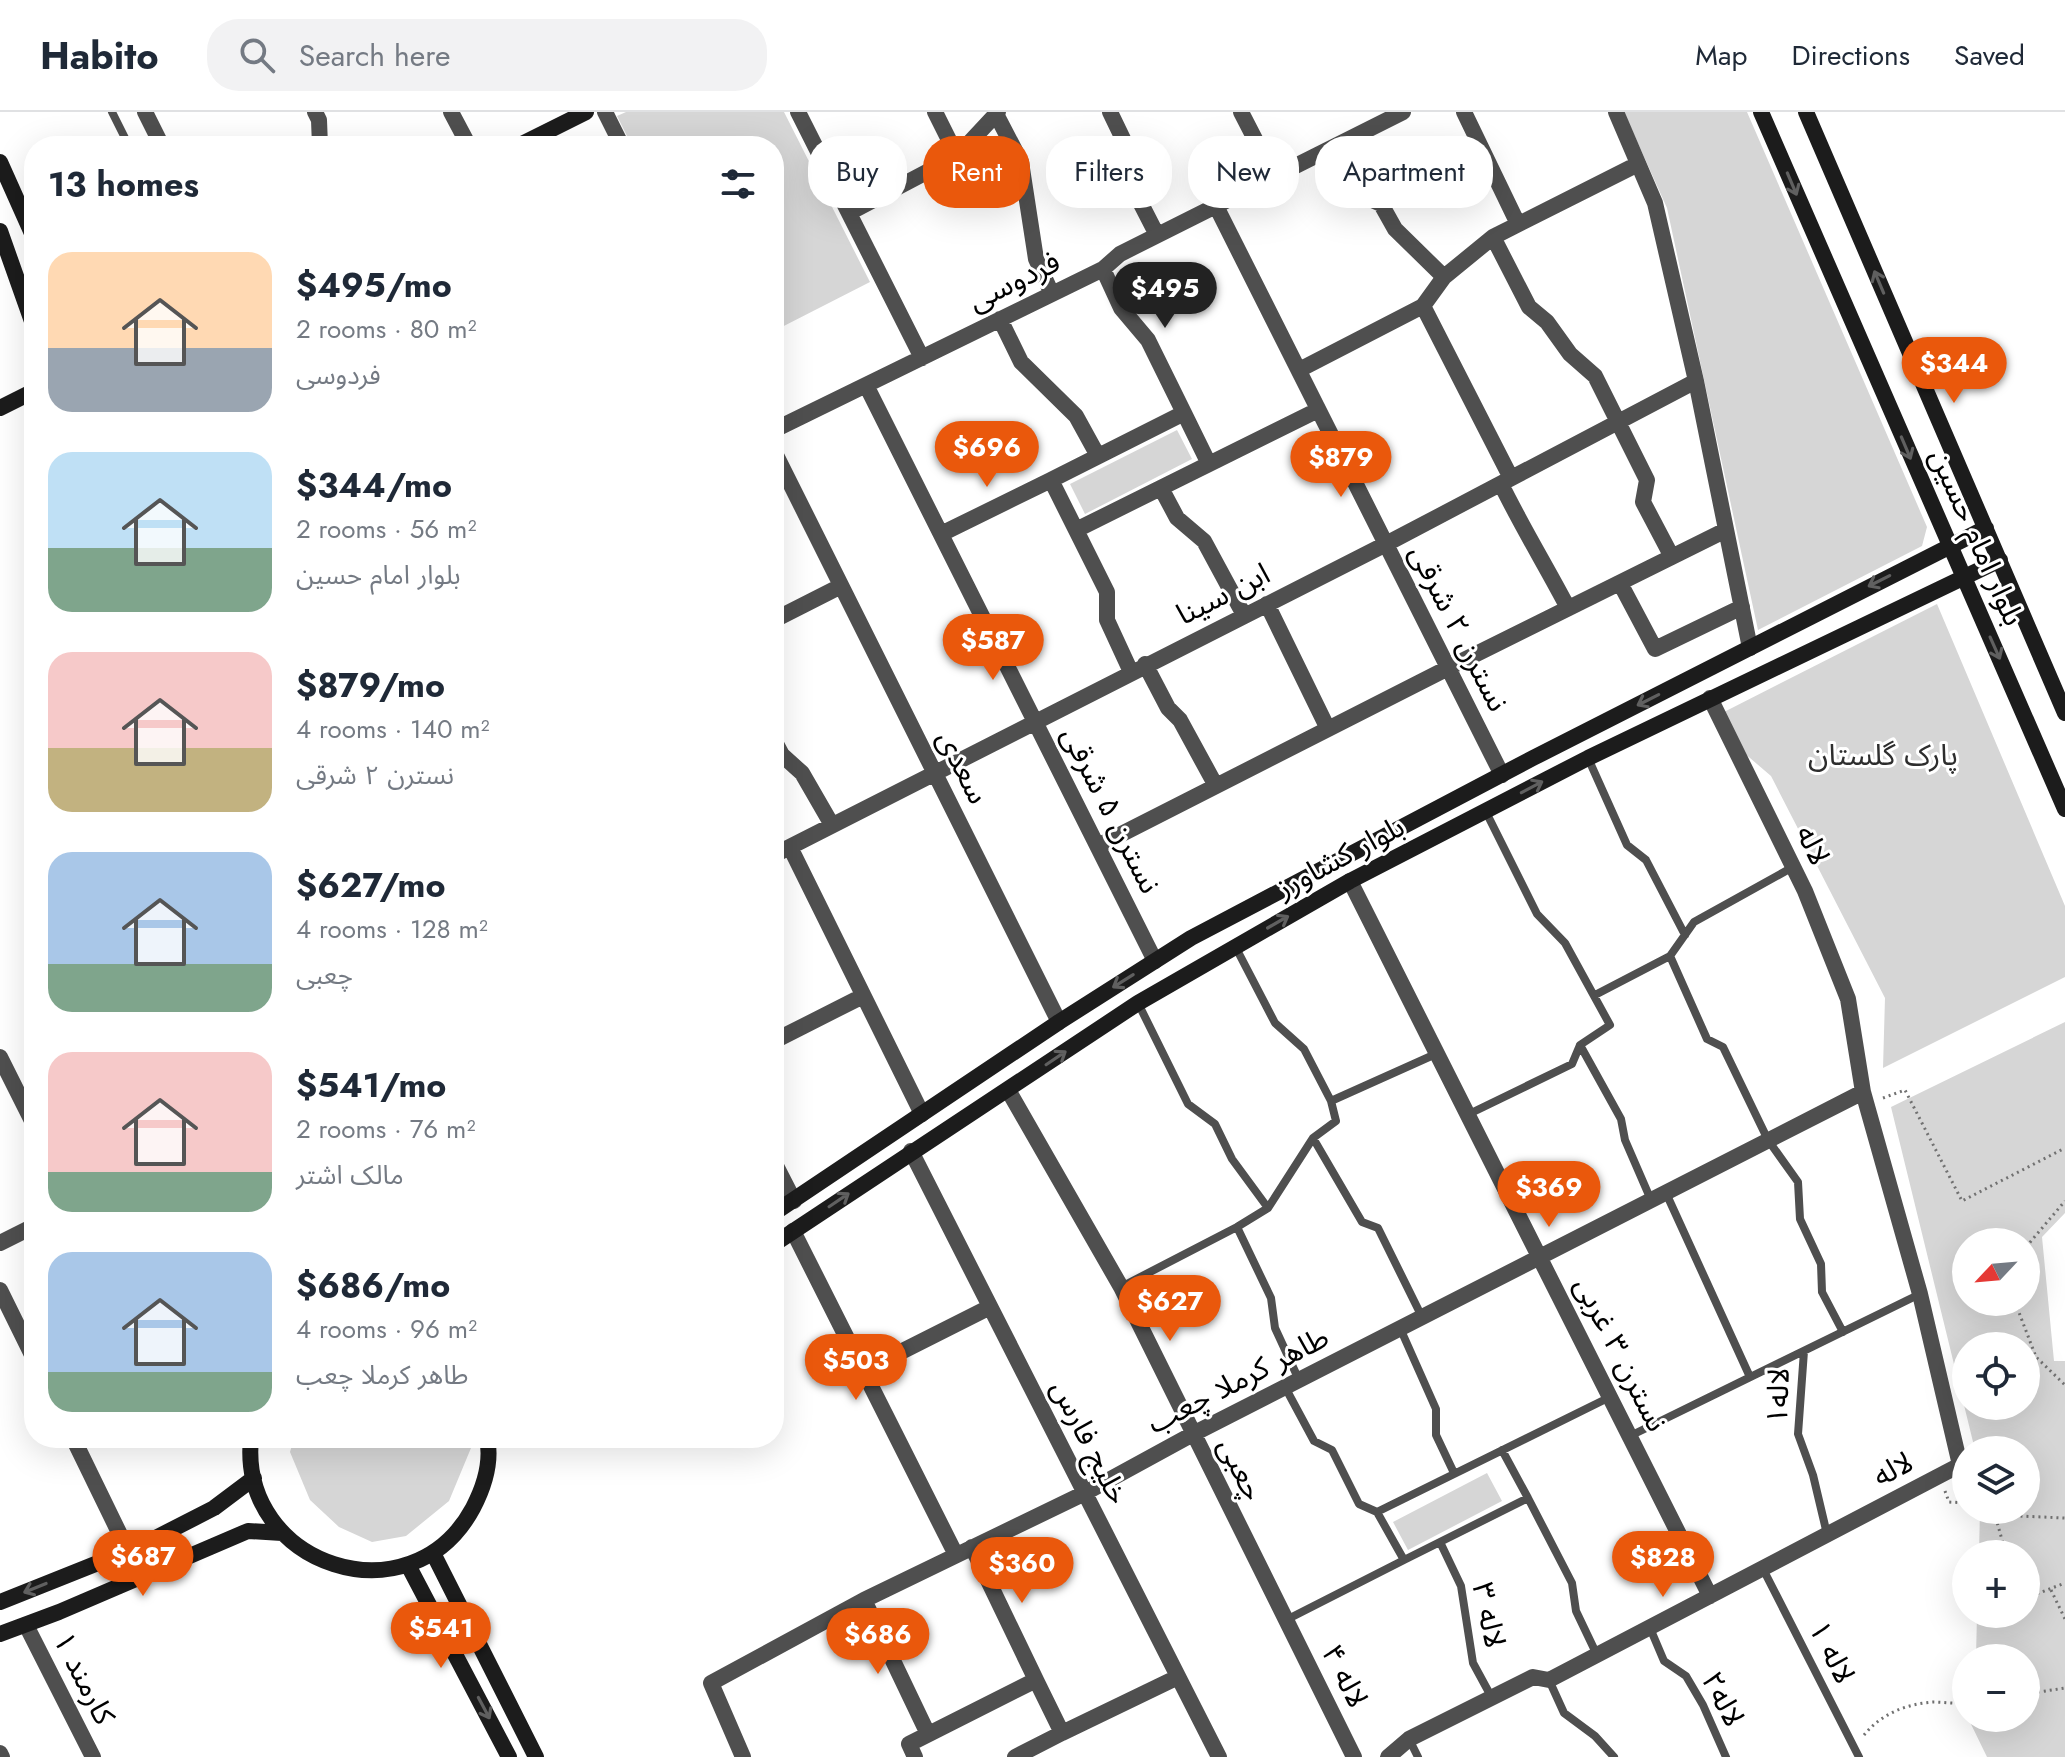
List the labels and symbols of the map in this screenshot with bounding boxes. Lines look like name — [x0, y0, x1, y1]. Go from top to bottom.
one-way arrow — [1785, 171, 1800, 195]
street label: فردوسی — [960, 240, 1067, 321]
pin: $495 — [1118, 262, 1212, 330]
one-way arrow — [1871, 270, 1886, 294]
pin: $344 — [1907, 337, 2001, 405]
pin: $696 — [940, 421, 1034, 489]
pin: $879 — [1294, 431, 1388, 499]
one-way arrow — [1900, 435, 1915, 460]
street label: بلوار امام حسین — [1918, 441, 2036, 633]
street label: نسترن ۲ شرقی — [1399, 537, 1520, 719]
street label: ابن سینا — [1169, 552, 1277, 635]
one-way arrow — [1868, 574, 1892, 590]
pin: $587 — [946, 614, 1040, 682]
one-way arrow — [1988, 635, 2003, 660]
one-way arrow — [1637, 692, 1661, 708]
street label: نسترن ۵ شرقی — [1051, 719, 1172, 901]
street label: سعدی — [927, 722, 1000, 811]
park label: پارک گلستان — [1808, 733, 1958, 776]
one-way arrow — [1520, 779, 1544, 795]
street label: بلوار کشاورز — [1267, 805, 1412, 909]
street label: لاله — [1785, 817, 1842, 872]
one-way arrow — [1265, 914, 1289, 929]
one-way arrow — [1112, 974, 1135, 990]
one-way arrow — [1044, 1049, 1067, 1065]
pin: $369 — [1502, 1161, 1596, 1229]
one-way arrow — [827, 1192, 849, 1208]
north arrow — [1952, 1228, 2040, 1316]
street label: نسترن ۳ غربی — [1564, 1269, 1679, 1439]
pin: $627 — [1123, 1275, 1217, 1343]
street label: طاهر کرملا چعب — [1139, 1315, 1336, 1444]
pin: $503 — [809, 1334, 903, 1402]
street label: لاله۱ — [1755, 1367, 1800, 1425]
street label: خلیج فارس — [1040, 1372, 1140, 1512]
street label: چعبی — [1208, 1430, 1275, 1508]
street label: لاله — [1865, 1440, 1920, 1497]
pin: $687 — [96, 1530, 190, 1598]
pin: $828 — [1616, 1531, 1710, 1599]
pin: $360 — [975, 1537, 1069, 1605]
street label: لاله ۳ — [1462, 1578, 1517, 1652]
one-way arrow — [23, 1582, 48, 1596]
pin: $541 — [394, 1602, 488, 1670]
pin: $686 — [831, 1608, 925, 1676]
street label: لاله ۱ — [1798, 1613, 1867, 1691]
street label: کارمند ۱ — [43, 1624, 126, 1732]
street label: لاله ۴ — [1311, 1637, 1380, 1715]
street label: لاله۲ — [1691, 1664, 1756, 1734]
one-way arrow — [476, 1696, 492, 1719]

